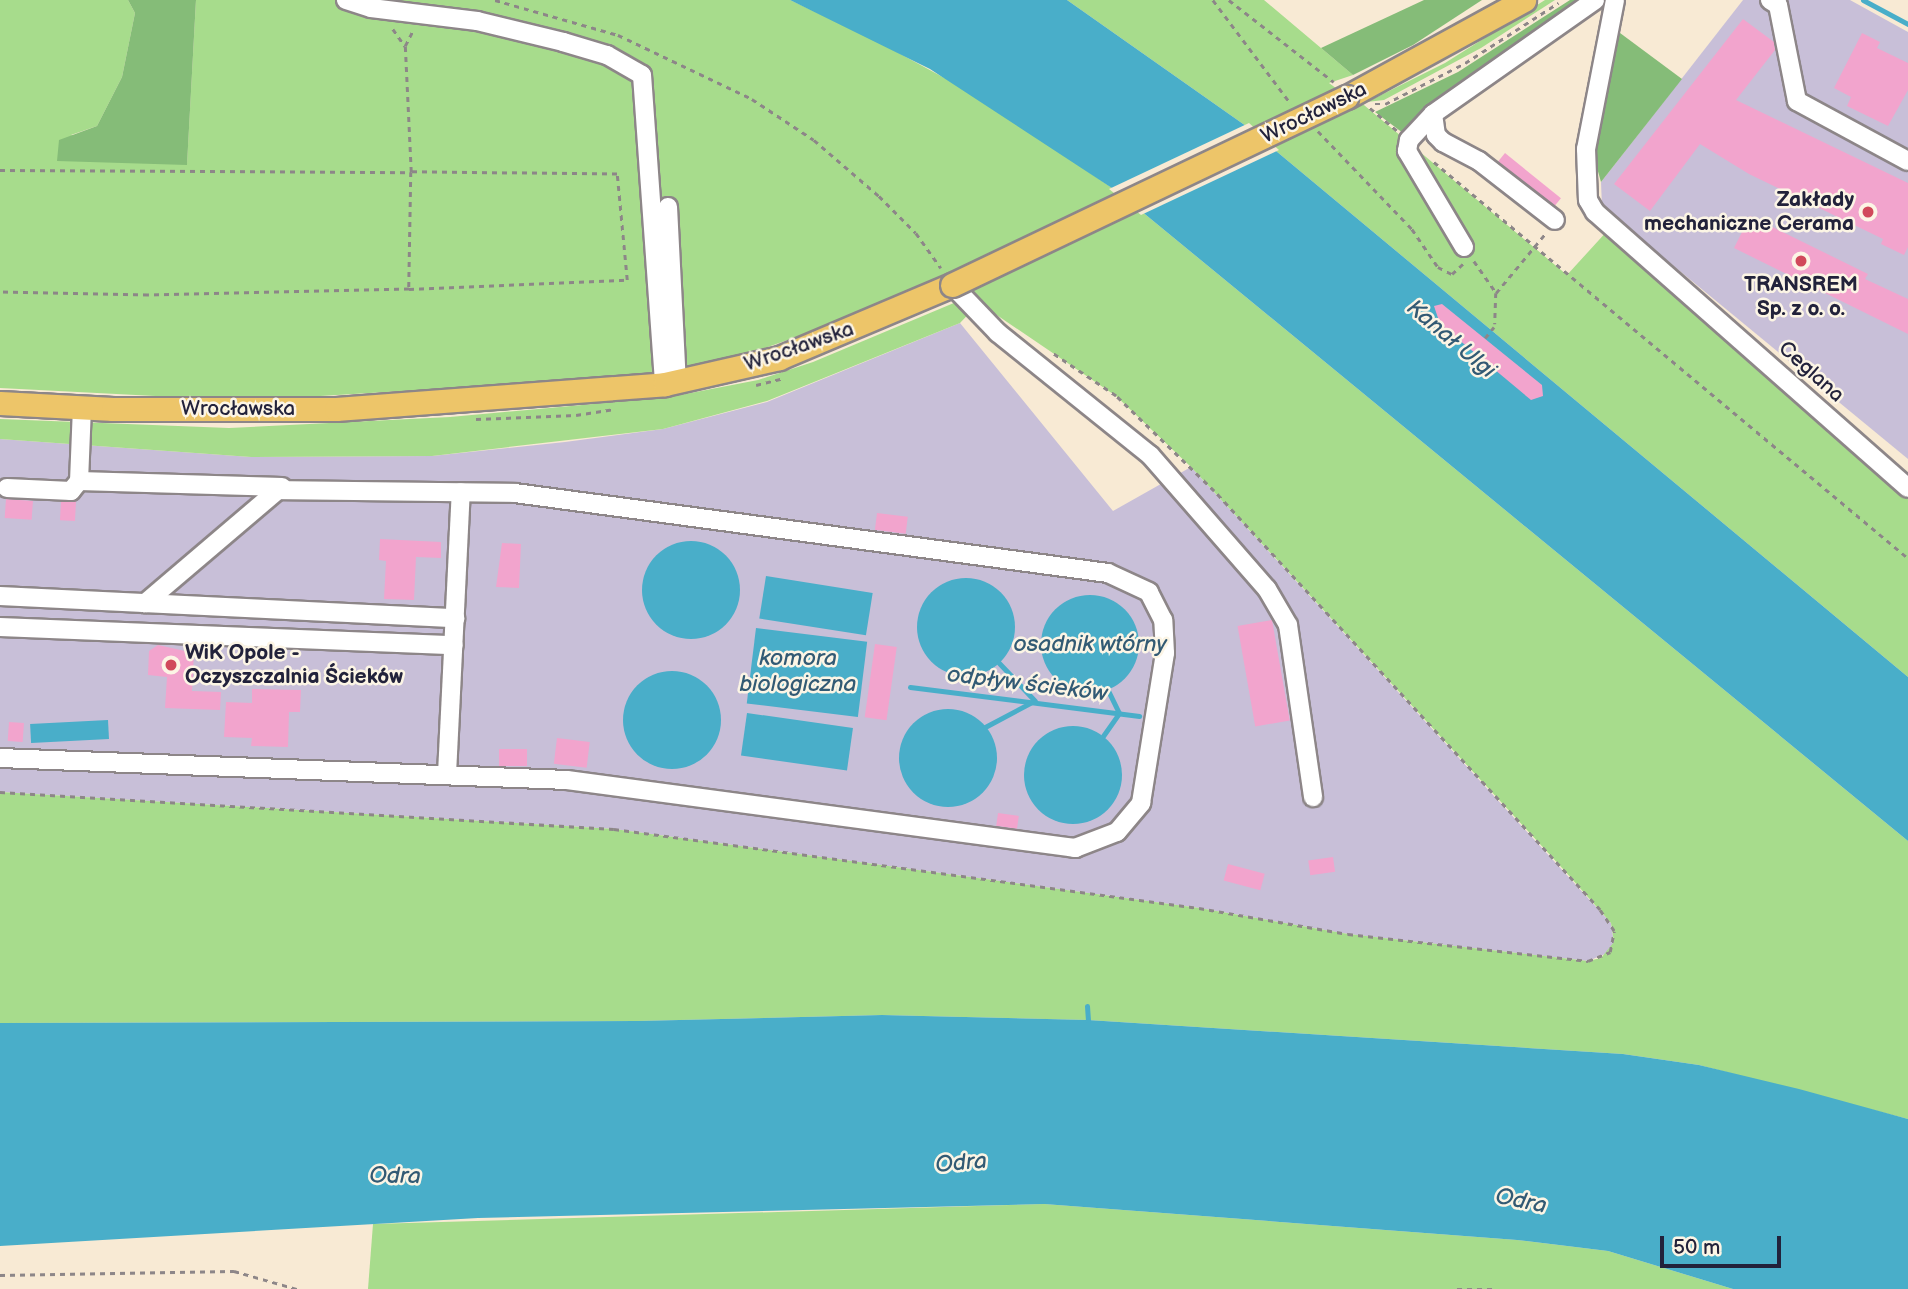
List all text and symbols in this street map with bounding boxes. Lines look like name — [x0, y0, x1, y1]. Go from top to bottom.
street label: Wrocławska — [1257, 77, 1371, 149]
place label: Zakłady mechaniczne Cerama — [1644, 187, 1854, 237]
marker: Zakłady mechaniczne Cerama — [1860, 204, 1876, 220]
marker: TRANSREM Sp. z o. o. — [1793, 253, 1809, 269]
place label: TRANSREM Sp. z o. o. — [1744, 272, 1858, 322]
water label: Kanał Ulgi — [1401, 294, 1501, 384]
street label: Wrocławska — [741, 317, 857, 377]
street label: Ceglana — [1773, 336, 1849, 408]
street label: Wrocławska — [181, 396, 295, 422]
water label: osadnik wtórny — [1013, 630, 1167, 658]
place label: WiK Opole - Oczyszczalnia Ścieków — [185, 640, 403, 690]
water label: komora biologiczna — [739, 644, 857, 698]
marker: WiK Opole - Oczyszczalnia Ścieków — [163, 657, 179, 673]
water label: odpływ ścieków — [945, 660, 1109, 708]
water label: Odra — [934, 1147, 988, 1179]
water label: Odra — [369, 1162, 421, 1190]
water label: Odra — [1493, 1182, 1549, 1220]
scale bar — [1663, 1222, 1784, 1266]
text: 50 m — [1673, 1235, 1720, 1260]

